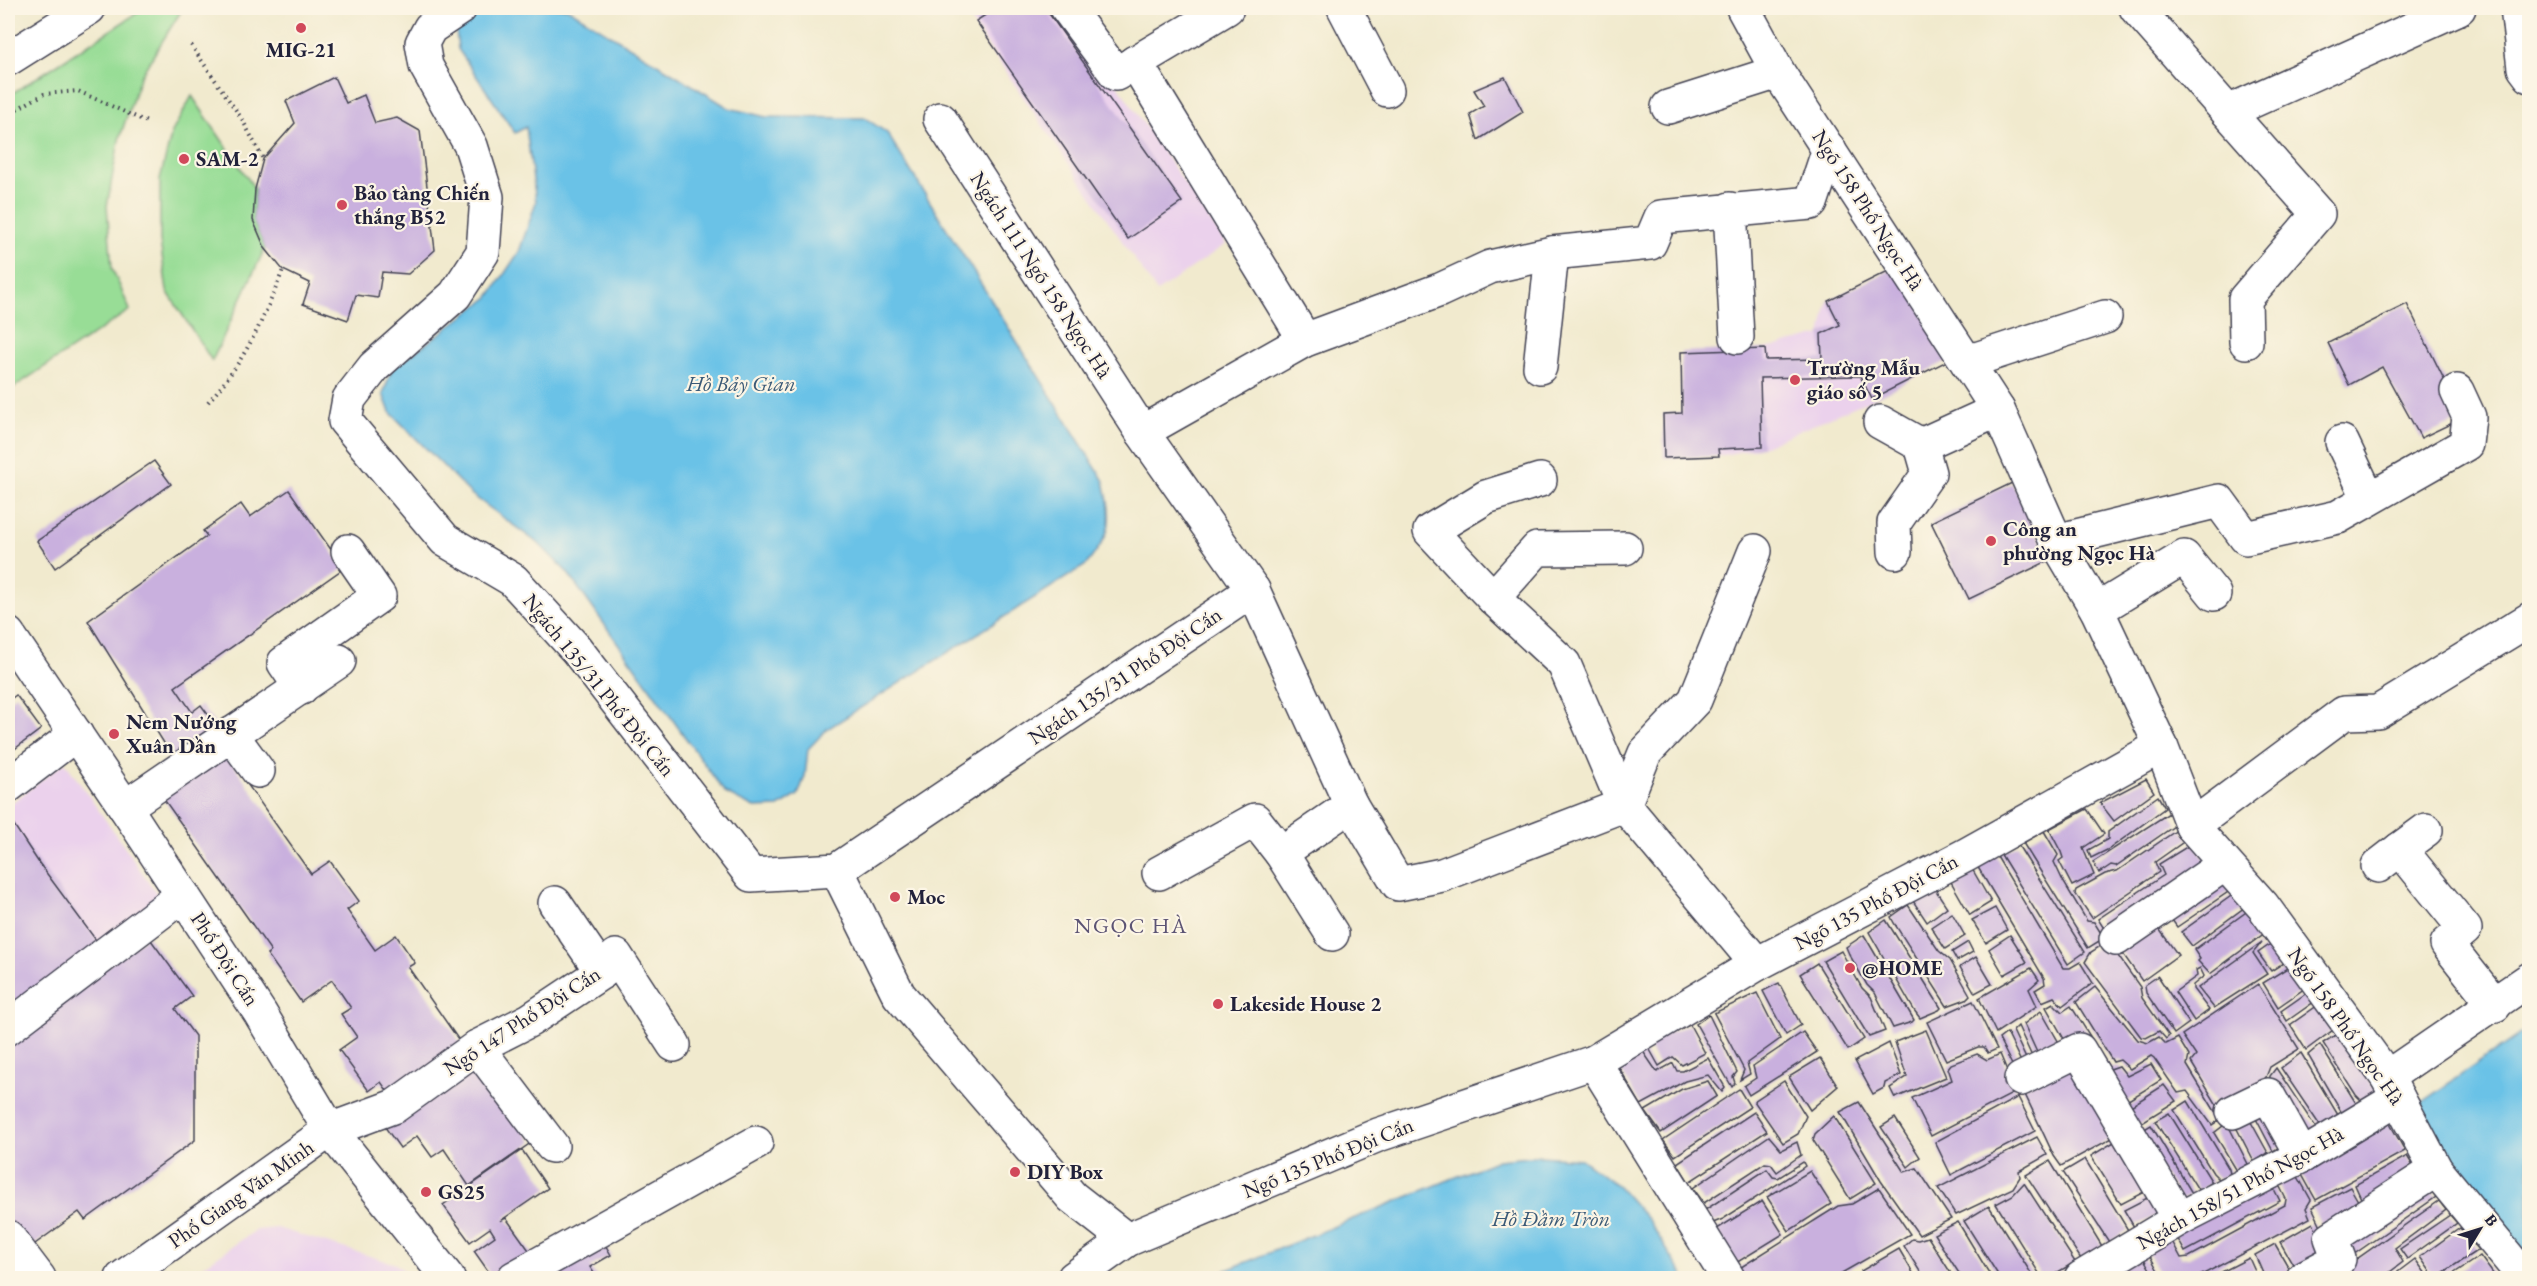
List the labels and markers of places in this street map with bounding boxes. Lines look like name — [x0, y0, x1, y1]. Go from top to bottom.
marker: MIG-21 — [294, 21, 308, 35]
place label: MIG-21 — [266, 36, 336, 63]
place label: SAM-2 — [196, 145, 259, 172]
marker: SAM-2 — [177, 152, 191, 166]
place label: Bảo tàng Chiến thắng B52 — [354, 179, 490, 230]
marker: Bảo tàng Chiến thắng B52 — [335, 198, 349, 212]
place label: Trường Mẫu giáo số 5 — [1807, 354, 1920, 405]
marker: Trường Mẫu giáo số 5 — [1788, 373, 1802, 387]
place label: Công an phường Ngọc Hà — [2003, 515, 2156, 566]
marker: Công an phường Ngọc Hà — [1984, 534, 1998, 548]
place label: Nem Nướng Xuân Dần — [125, 708, 237, 759]
marker: Nem Nướng Xuân Dần — [107, 727, 121, 741]
place label: Moc — [907, 883, 945, 910]
marker: Moc — [888, 890, 902, 904]
place label: @HOME — [1862, 954, 1943, 981]
marker: @HOME — [1843, 961, 1857, 975]
place label: Lakeside House 2 — [1230, 990, 1381, 1017]
marker: Lakeside House 2 — [1211, 997, 1225, 1011]
place label: DIY Box — [1027, 1158, 1104, 1185]
marker: DIY Box — [1008, 1165, 1022, 1179]
place label: GS25 — [438, 1178, 486, 1205]
marker: GS25 — [419, 1185, 433, 1199]

